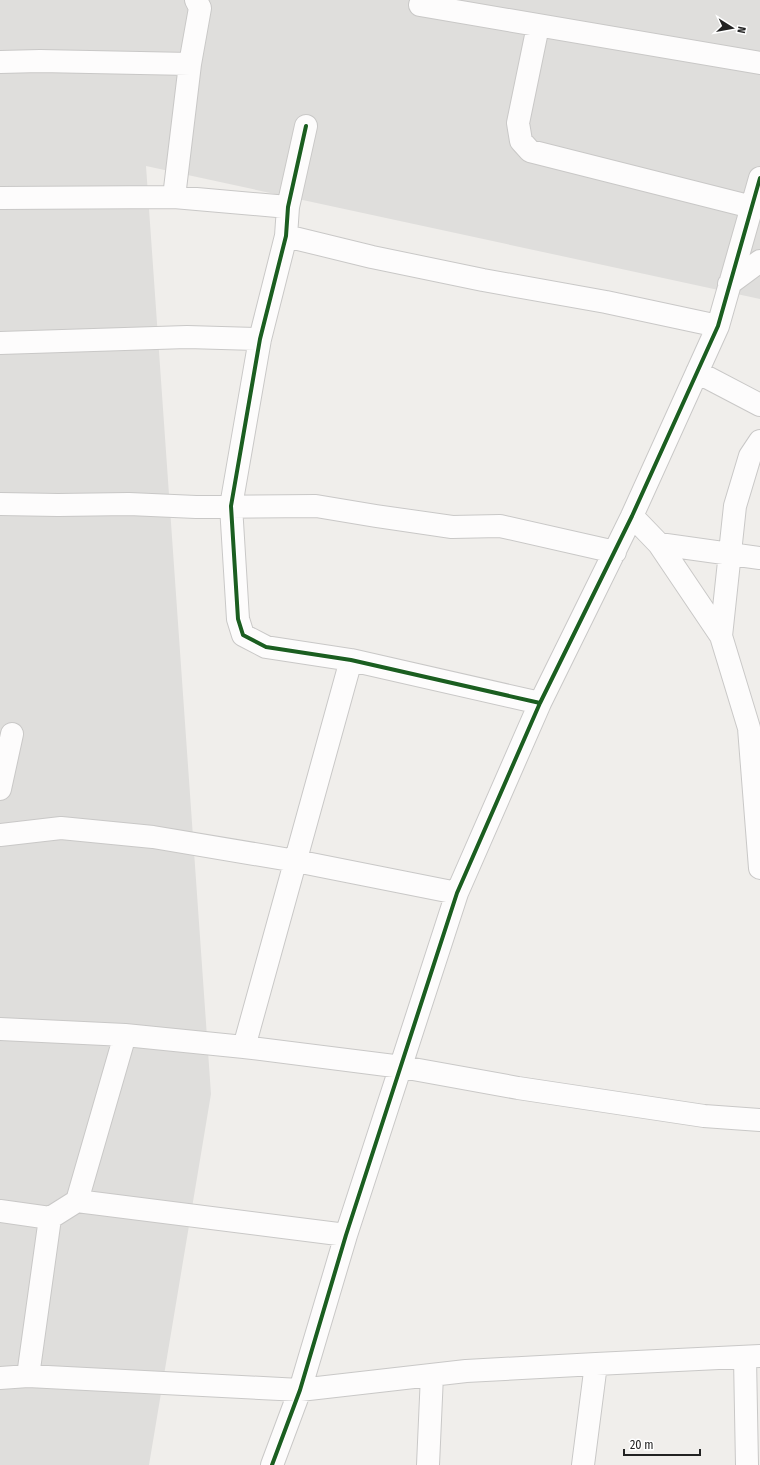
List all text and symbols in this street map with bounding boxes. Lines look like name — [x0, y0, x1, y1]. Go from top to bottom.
north arrow — [712, 8, 752, 48]
text: N — [734, 25, 748, 34]
scale bar — [624, 1431, 700, 1457]
text: 20 m — [630, 1438, 654, 1452]

